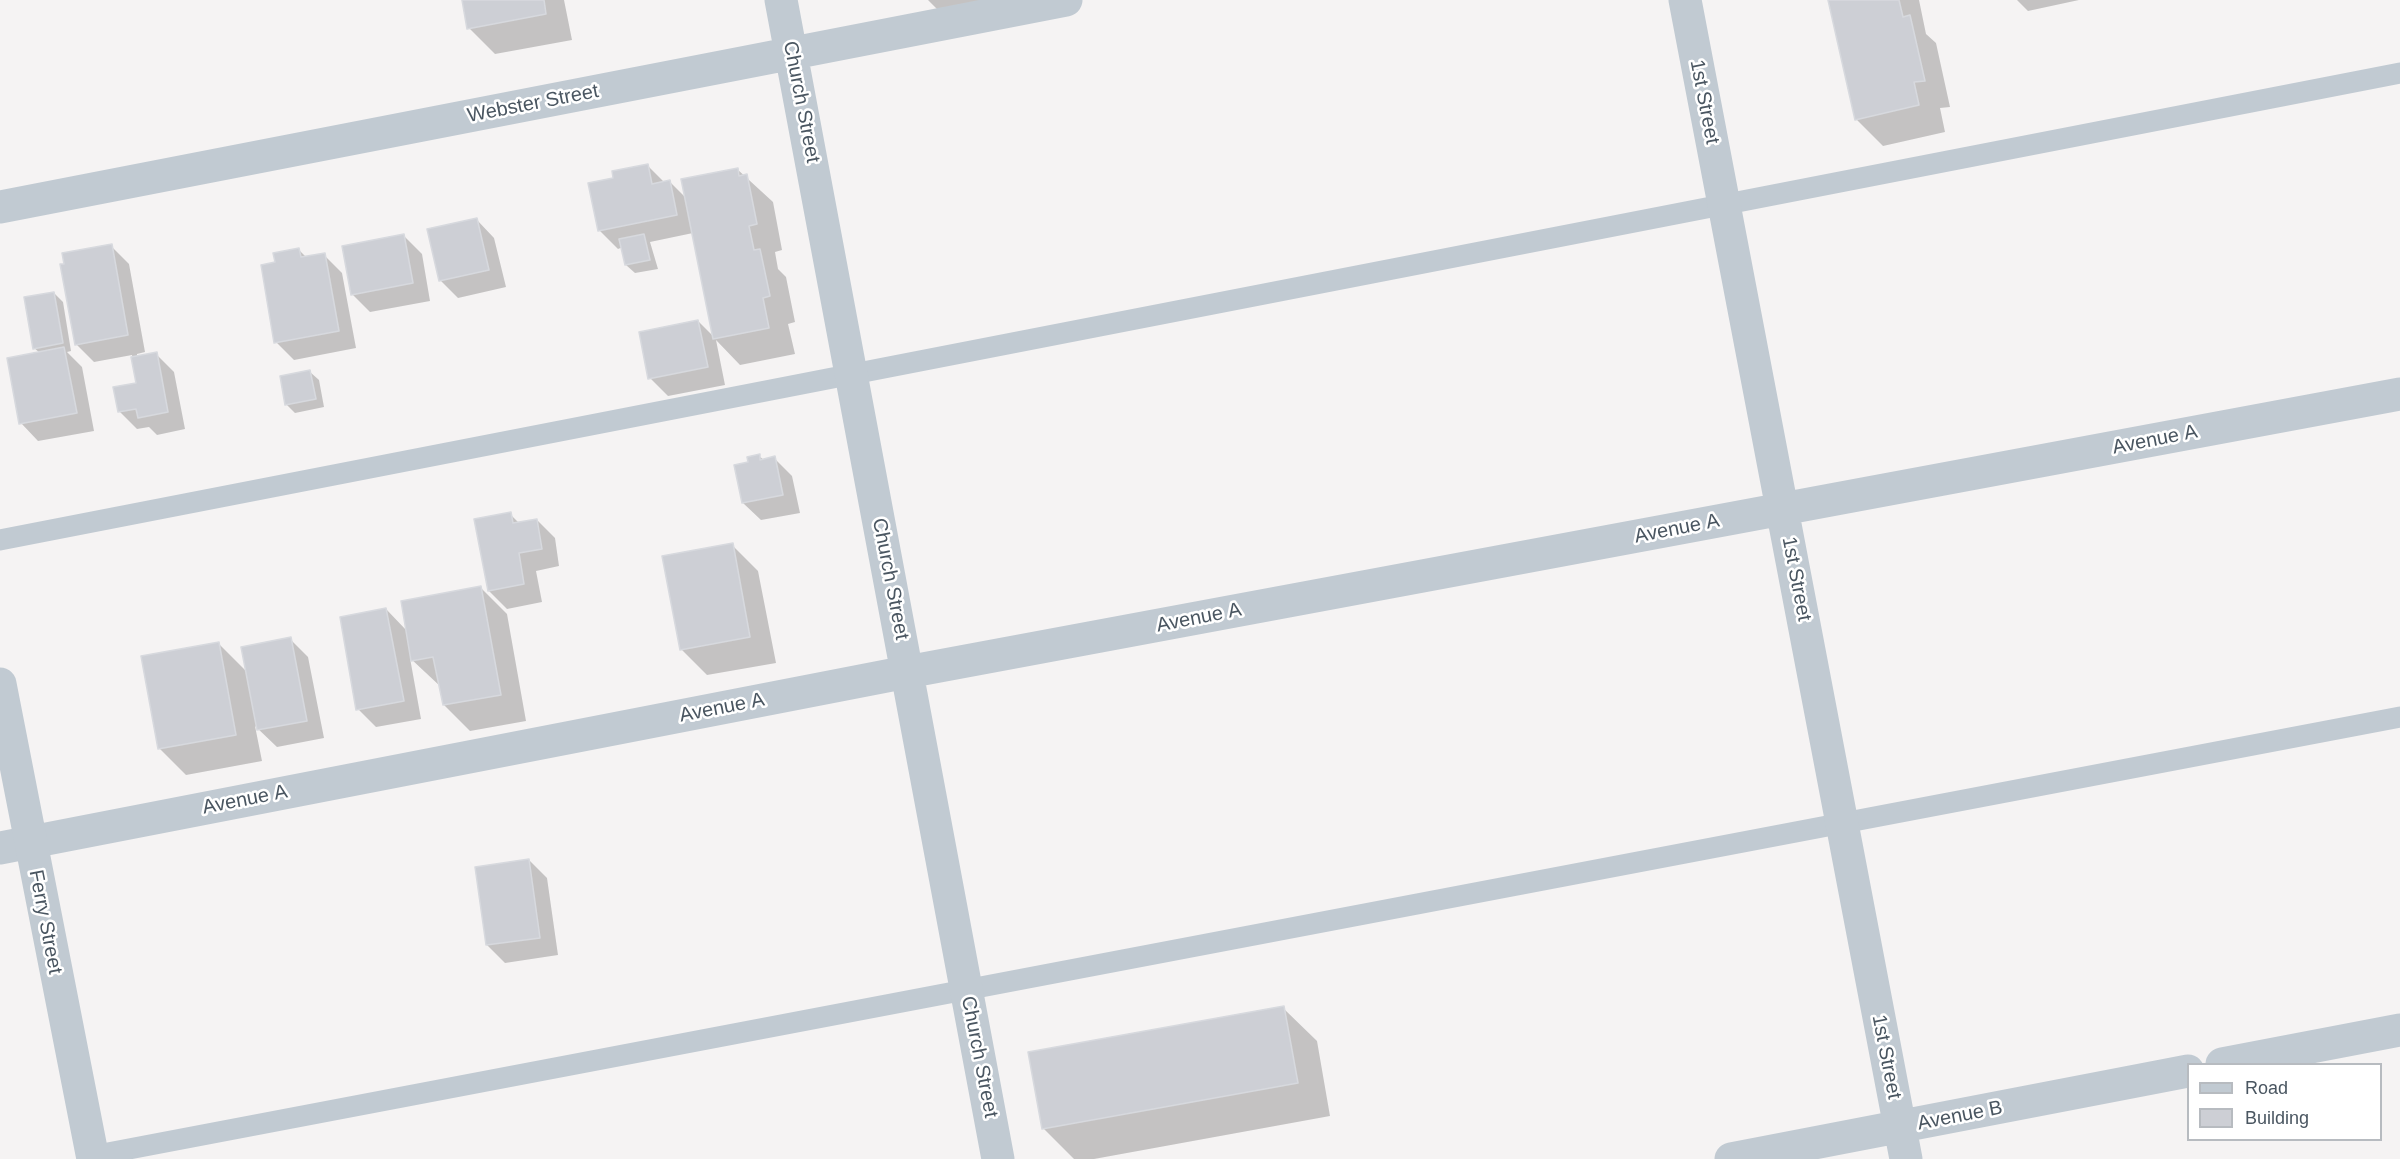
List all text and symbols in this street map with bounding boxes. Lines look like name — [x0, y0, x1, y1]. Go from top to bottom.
street label: Church Street — [777, 39, 825, 165]
street label: 1st Street — [1684, 58, 1724, 146]
street label: Webster Street — [465, 80, 601, 128]
street label: Avenue A — [2110, 420, 2200, 460]
street label: Avenue A — [1632, 509, 1722, 549]
street label: Church Street — [866, 516, 914, 642]
street label: 1st Street — [1776, 535, 1816, 623]
street label: Avenue A — [1154, 598, 1244, 638]
street label: Avenue A — [677, 688, 767, 728]
street label: Avenue A — [200, 780, 290, 820]
street label: Ferry Street — [23, 868, 67, 976]
street label: Church Street — [955, 994, 1003, 1120]
street label: 1st Street — [1866, 1013, 1906, 1101]
legend — [2187, 1063, 2382, 1141]
text: Road — [2245, 1078, 2288, 1098]
street label: Avenue B — [1915, 1096, 2005, 1136]
text: Building — [2245, 1108, 2309, 1128]

